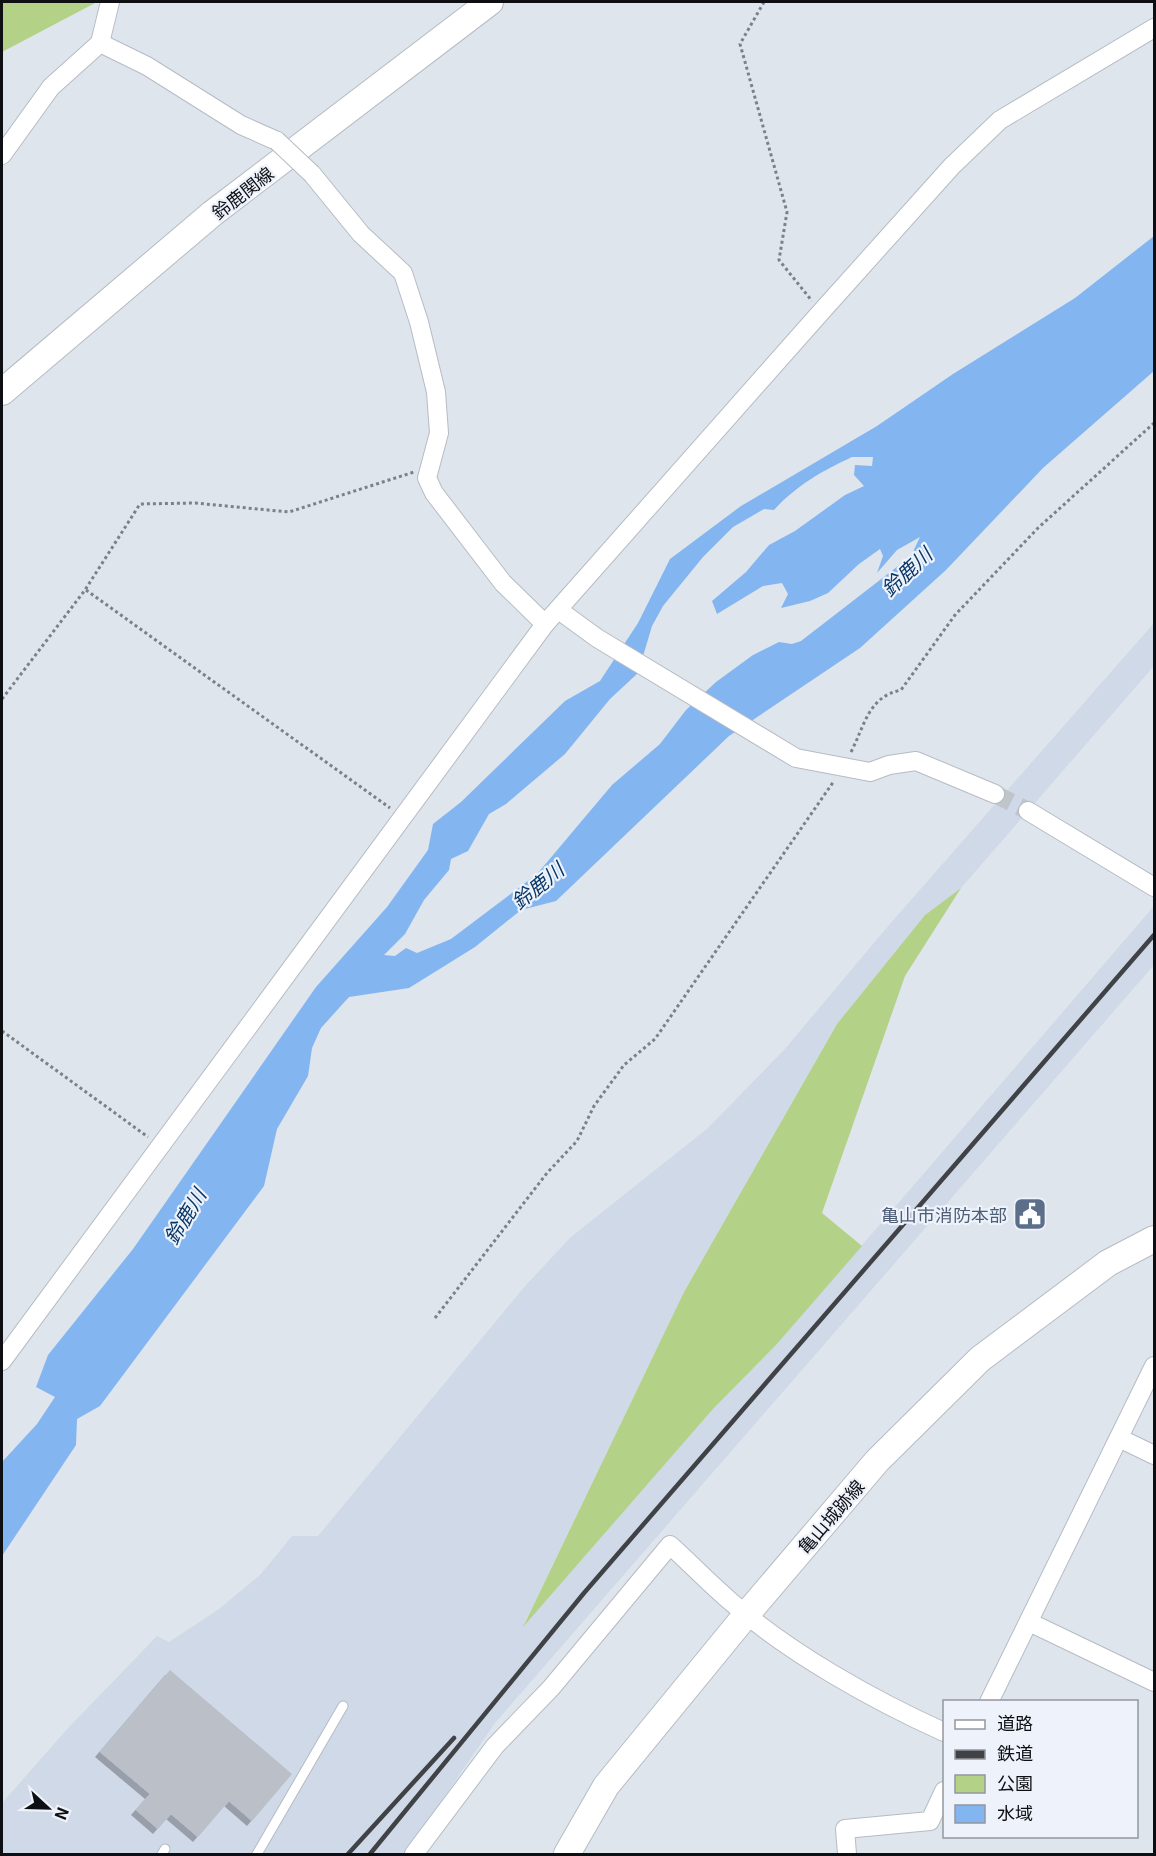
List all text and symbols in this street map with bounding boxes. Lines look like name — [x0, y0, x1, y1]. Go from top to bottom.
street label: 鈴鹿関線 — [206, 160, 278, 224]
water label: 鈴鹿川 — [874, 539, 939, 602]
water label: 鈴鹿川 — [505, 854, 571, 915]
water label: 鈴鹿川 — [156, 1181, 213, 1249]
public building icon: 亀山市消防本部 — [1012, 1196, 1048, 1232]
place label: 亀山市消防本部 — [881, 1201, 1007, 1227]
street label: 亀山城跡線 — [791, 1474, 869, 1558]
legend — [943, 1700, 1138, 1838]
text: 道路 — [997, 1709, 1033, 1735]
text: 鉄道 — [997, 1739, 1033, 1765]
text: 公園 — [997, 1769, 1033, 1795]
north arrow — [18, 1778, 78, 1838]
text: 水域 — [997, 1799, 1033, 1825]
text: N — [49, 1804, 76, 1824]

